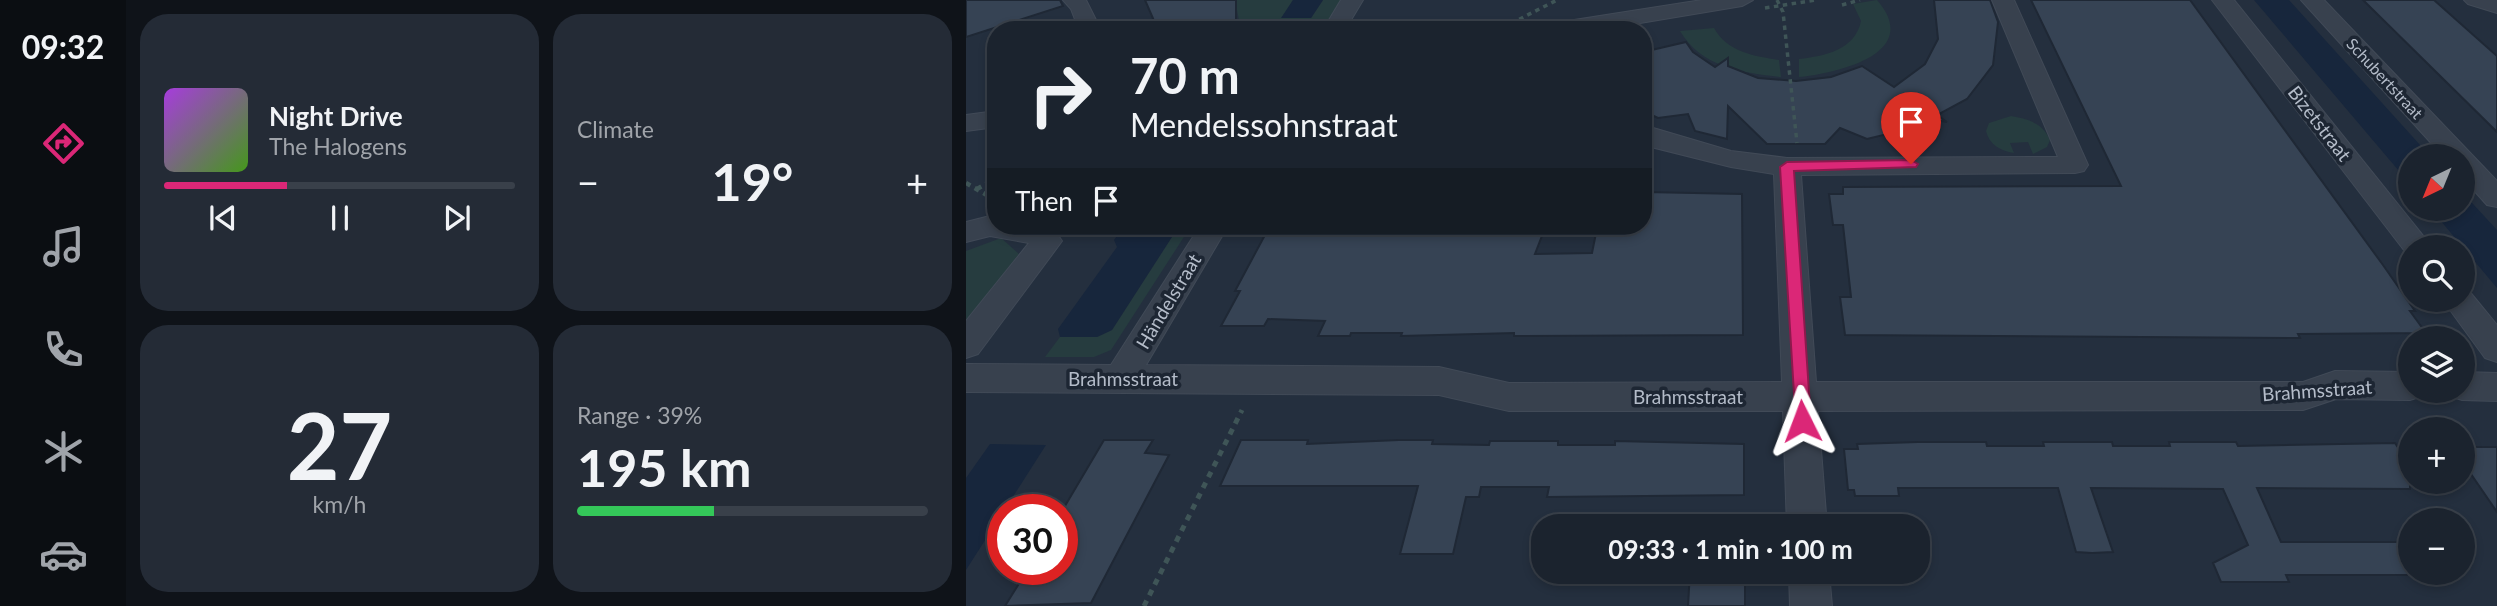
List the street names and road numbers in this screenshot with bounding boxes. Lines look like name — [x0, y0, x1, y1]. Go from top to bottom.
street label: Schubertstraat — [2343, 34, 2427, 122]
street label: Bizetstraat — [2283, 81, 2357, 165]
street label: Händelstraat — [1131, 249, 1205, 353]
street label: Brahmsstraat — [1068, 367, 1178, 390]
street label: Brahmsstraat — [2261, 375, 2373, 405]
street label: Brahmsstraat — [1633, 385, 1743, 408]

